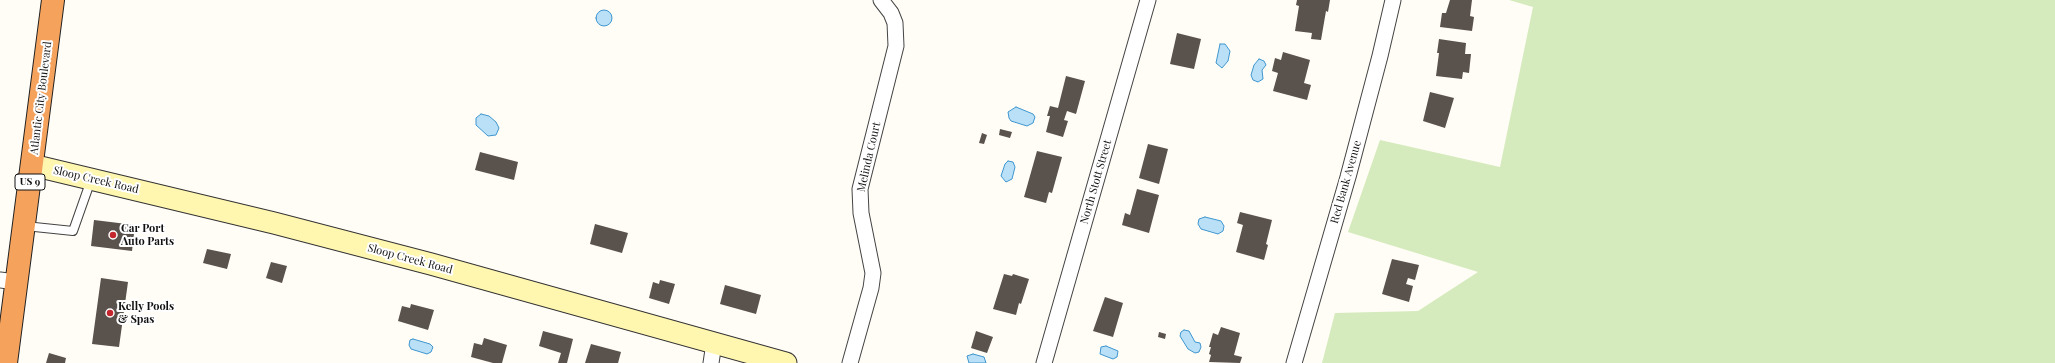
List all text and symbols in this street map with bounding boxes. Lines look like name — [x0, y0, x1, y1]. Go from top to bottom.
street label: Atlantic City Boulevard — [28, 41, 54, 155]
street label: Melinda Court — [855, 121, 883, 193]
street label: North Stott Street — [1078, 138, 1114, 226]
street label: Red Bank Avenue — [1328, 139, 1364, 225]
street label: Sloop Creek Road — [52, 164, 140, 196]
road number: US 9 — [15, 174, 45, 190]
place label: Car Port Auto Parts — [121, 222, 174, 248]
marker: Car Port Auto Parts — [108, 230, 118, 240]
street label: Sloop Creek Road — [366, 241, 454, 277]
place label: Kelly Pools & Spas — [118, 300, 174, 326]
marker: Kelly Pools & Spas — [105, 308, 115, 318]

